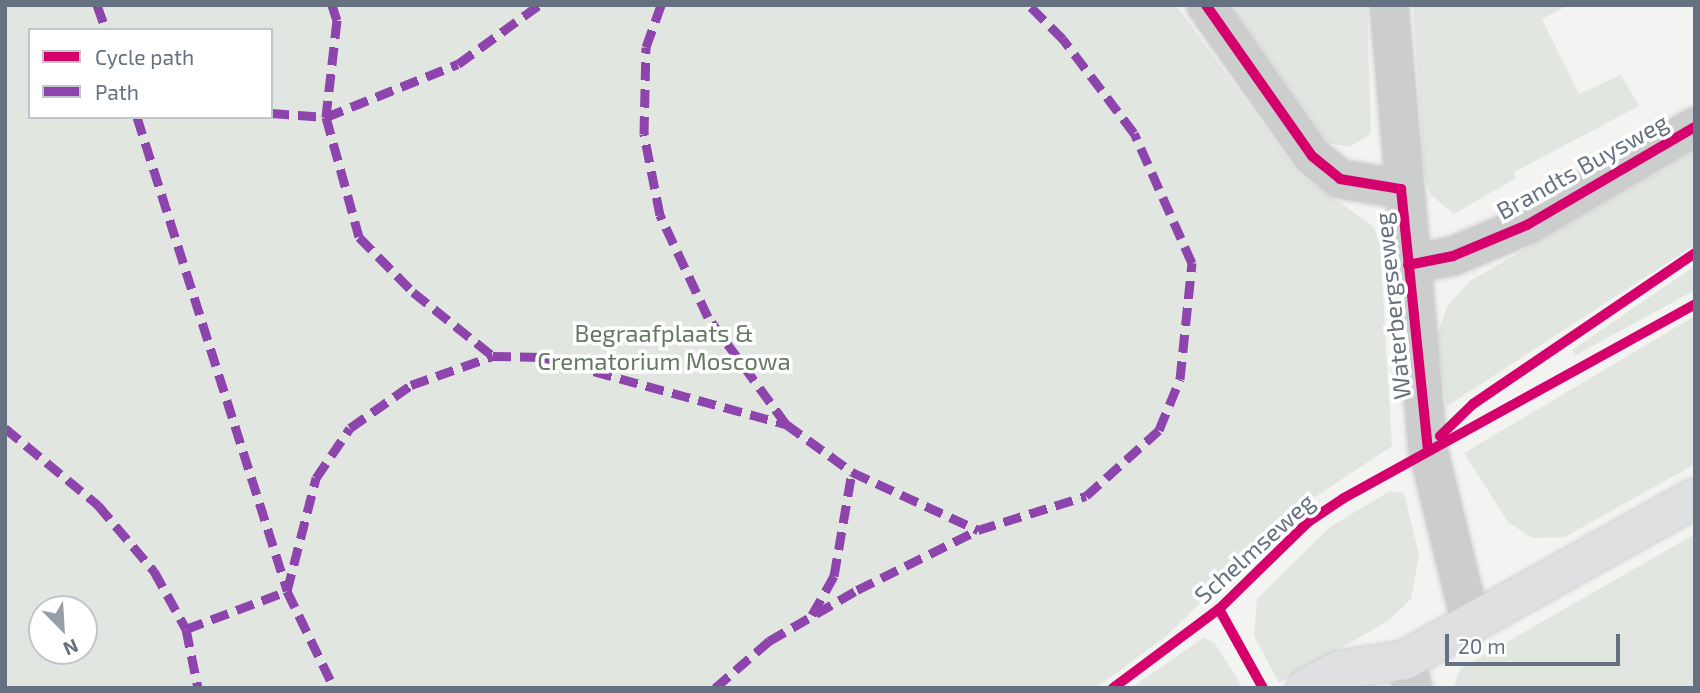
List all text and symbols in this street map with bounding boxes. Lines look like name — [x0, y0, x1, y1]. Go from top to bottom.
legend — [28, 28, 273, 119]
text: Cycle path — [95, 44, 194, 69]
text: Path — [95, 79, 139, 104]
street label: Brandts Buysweg — [1491, 107, 1673, 225]
street label: Waterbergseweg — [1368, 211, 1416, 401]
park label: Begraafplaats & Crematorium Moscowa — [537, 319, 791, 375]
street label: Schelmseweg — [1188, 487, 1320, 609]
north arrow — [28, 595, 98, 665]
scale bar — [1448, 620, 1623, 664]
text: 20 m — [1458, 633, 1506, 658]
text: N — [60, 635, 82, 661]

